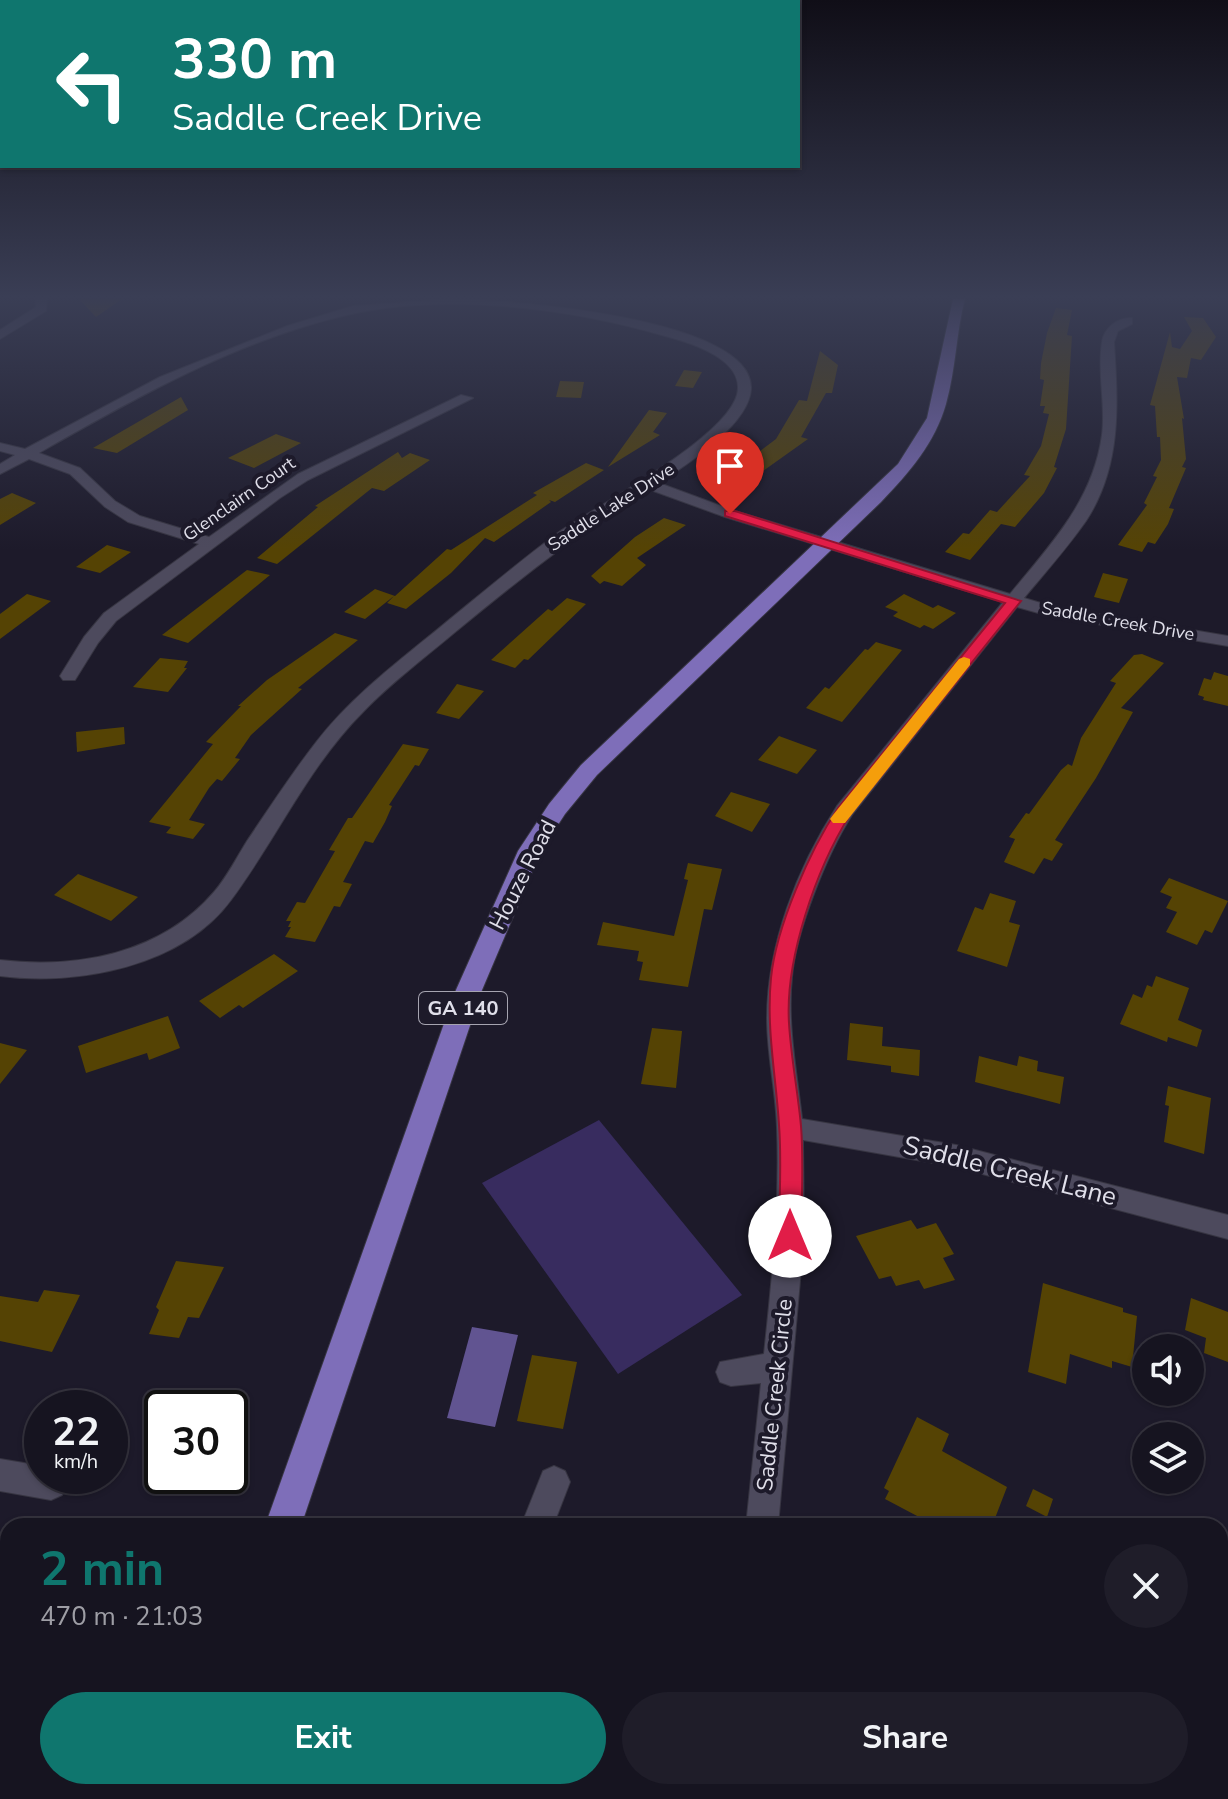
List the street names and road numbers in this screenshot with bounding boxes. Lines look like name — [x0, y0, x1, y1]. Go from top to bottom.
street label: Glenclairn Court — [178, 451, 300, 547]
street label: Saddle Lake Drive — [543, 457, 679, 557]
street label: Saddle Creek Drive — [1040, 596, 1196, 646]
street label: Houze Road — [482, 815, 564, 935]
road number: GA 140 — [419, 992, 507, 1024]
street label: Saddle Creek Lane — [900, 1128, 1120, 1214]
street label: Saddle Creek Circle — [750, 1297, 800, 1493]

